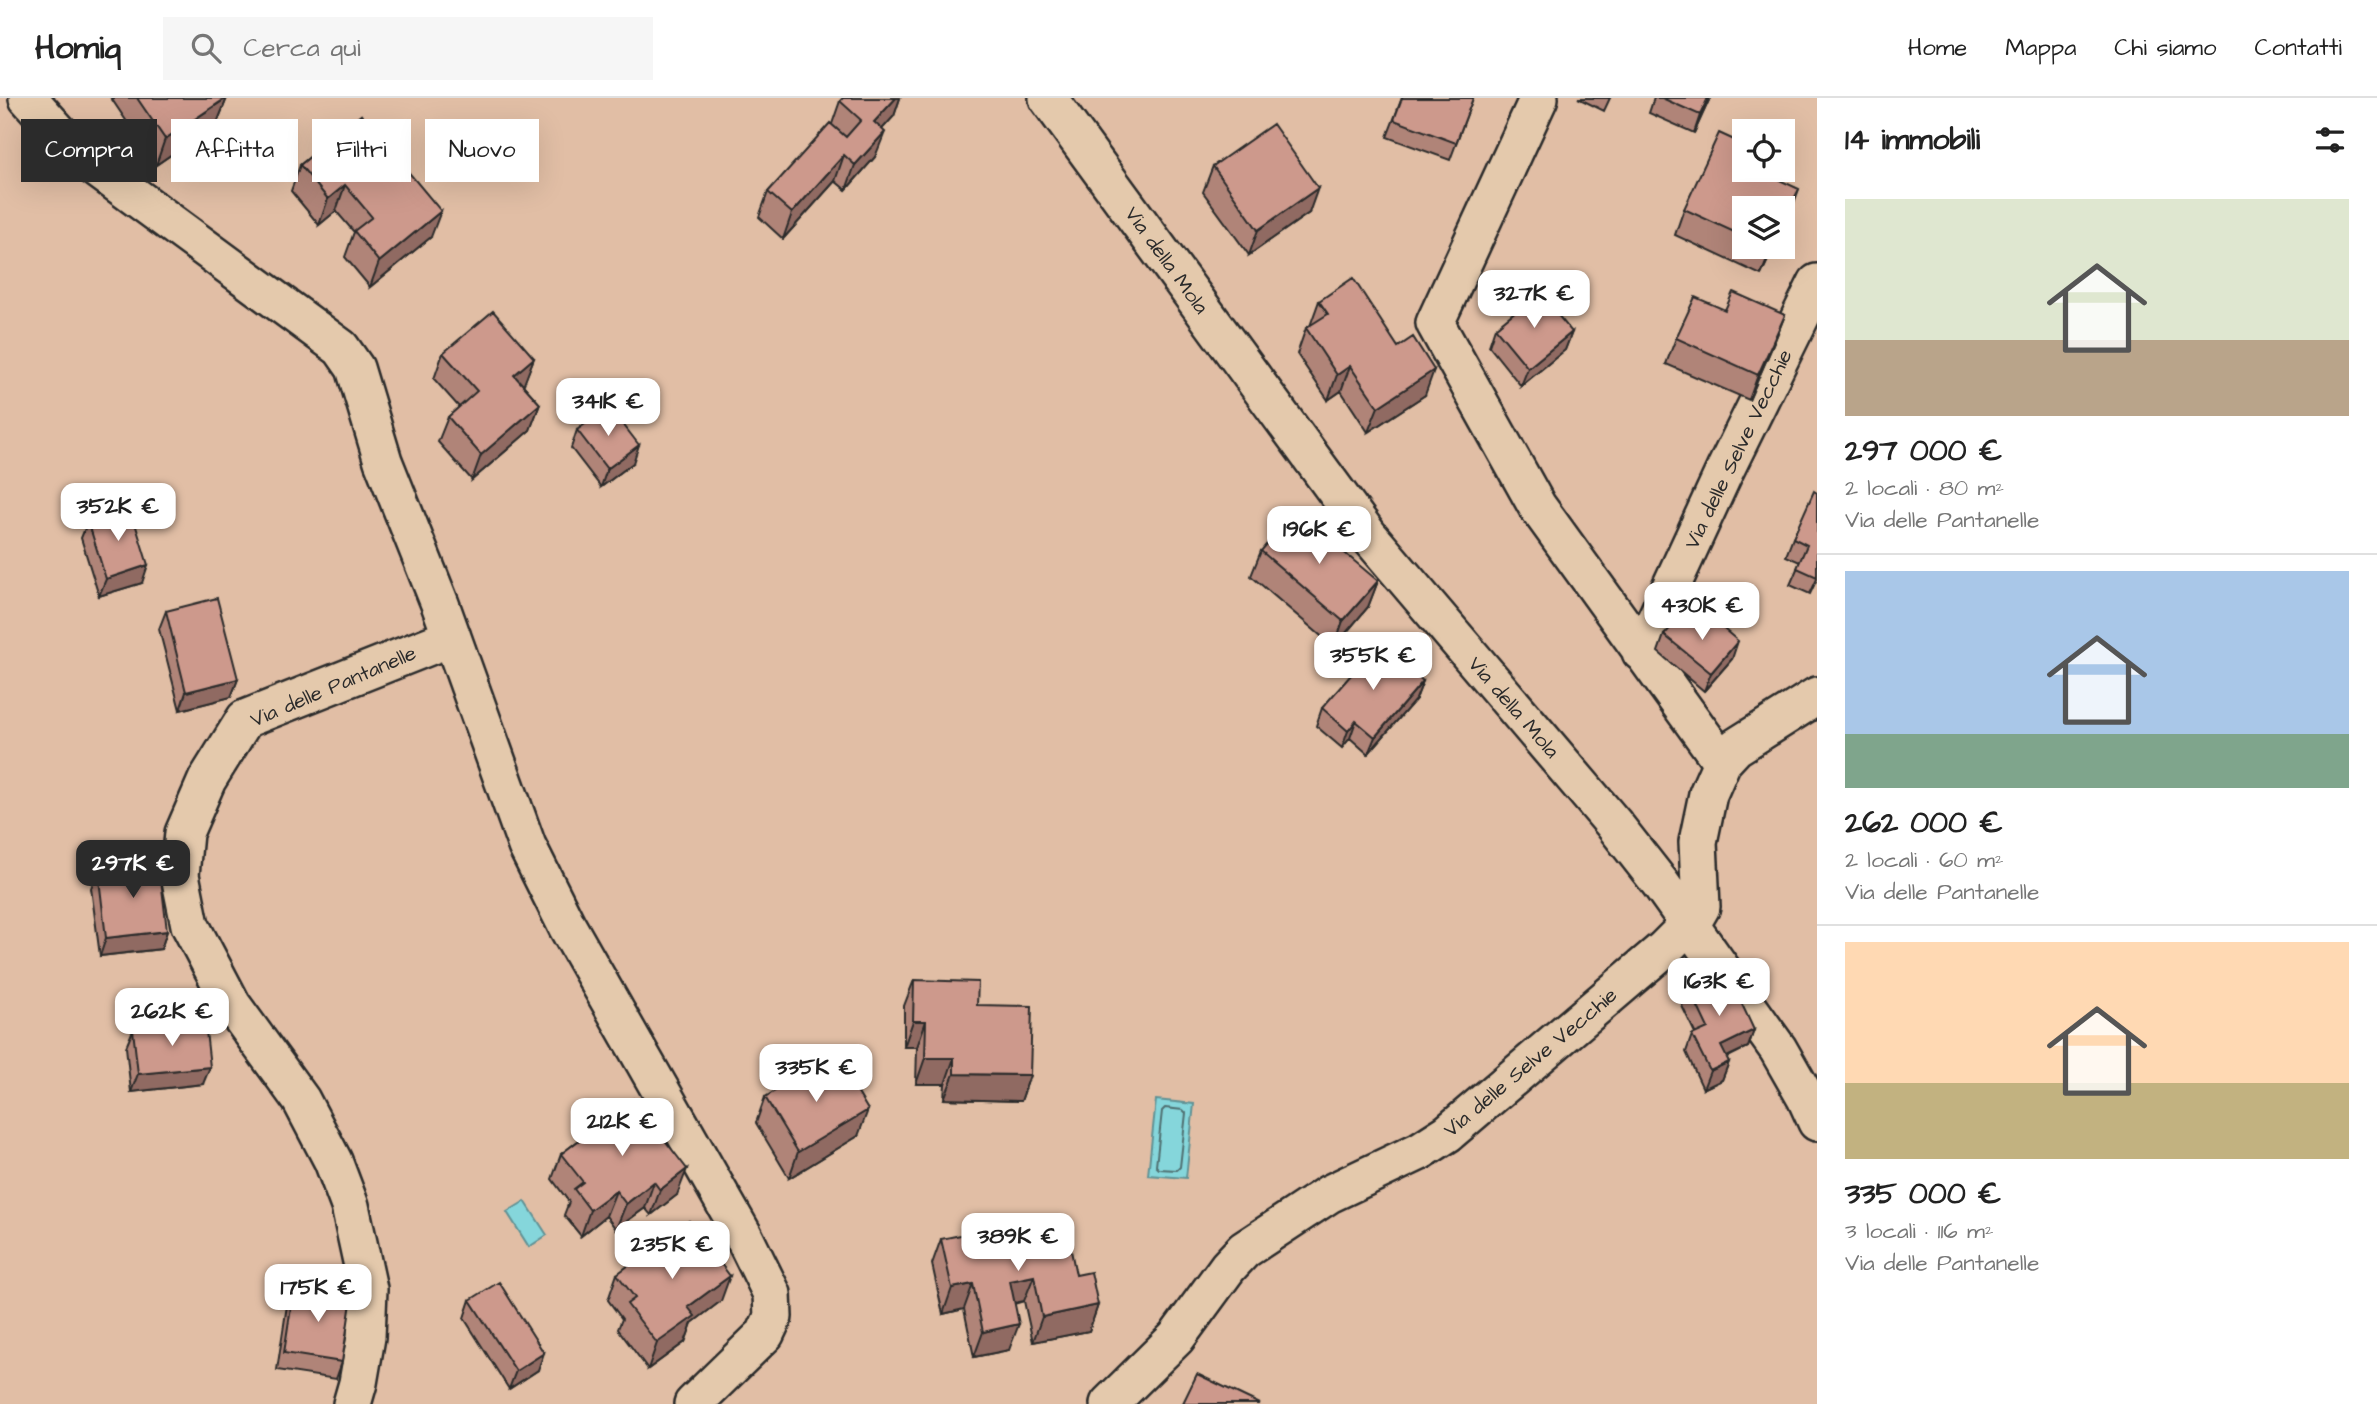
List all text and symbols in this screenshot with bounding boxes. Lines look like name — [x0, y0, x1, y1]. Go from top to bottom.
search box — [163, 17, 653, 80]
text: Homiq — [35, 25, 121, 71]
icon: search — [187, 29, 225, 67]
text: Cerca qui — [243, 30, 361, 66]
text: Home — [1908, 31, 1967, 65]
text: Mappa — [2005, 31, 2076, 65]
text: Chi siamo — [2114, 31, 2217, 65]
text: Contatti — [2255, 31, 2342, 65]
chip: Compra — [21, 119, 157, 182]
chip: Affitta — [171, 119, 298, 182]
chip: Filtri — [312, 119, 411, 182]
chip: Nuovo — [425, 119, 539, 182]
map controls — [1732, 119, 1795, 259]
button: locate — [1732, 119, 1795, 182]
text: 14 immobili — [1845, 119, 1980, 161]
icon: filters — [2311, 121, 2349, 159]
button: layers — [1732, 196, 1795, 259]
street label: Via della Mola — [1118, 201, 1216, 320]
icon: home — [2034, 245, 2160, 371]
pin: 327K € — [1477, 271, 1591, 330]
text: 327K € — [1494, 277, 1574, 309]
street label: Via delle Selve Vecchie — [1677, 345, 1799, 554]
pin: 341K € — [551, 378, 665, 438]
text: 341K € — [572, 385, 644, 417]
text: 297 000 € — [1845, 430, 2002, 472]
text: 2 locali · 80 m² — [1845, 472, 2004, 504]
pin: 352K € — [61, 484, 175, 543]
text: 352K € — [77, 490, 159, 522]
text: Via delle Pantanelle — [1845, 504, 2039, 536]
pin: 196K € — [1262, 506, 1376, 566]
text: 196K € — [1283, 513, 1355, 545]
pin: 430K € — [1645, 582, 1759, 642]
text: 430K € — [1660, 589, 1744, 621]
icon: home — [2034, 617, 2160, 743]
pin: 355K € — [1316, 632, 1430, 692]
street label: Via delle Pantanelle — [246, 638, 421, 734]
text: 355K € — [1330, 639, 1416, 671]
street label: Via della Mola — [1461, 650, 1566, 765]
text: 262 000 € — [1845, 802, 2003, 844]
pin: 297K € — [76, 840, 190, 900]
text: 2 locali · 60 m² — [1845, 844, 2004, 876]
text: 297K € — [92, 847, 174, 879]
text: Via delle Pantanelle — [1845, 876, 2039, 908]
pin: 163K € — [1662, 958, 1776, 1018]
text: 163K € — [1684, 965, 1754, 997]
street label: Via delle Selve Vecchie — [1437, 981, 1623, 1144]
pin: 262K € — [115, 988, 229, 1048]
icon: home — [2034, 988, 2160, 1114]
text: 262K € — [131, 995, 213, 1027]
pin: 335K € — [759, 1044, 873, 1104]
text: 335K € — [775, 1051, 857, 1083]
pin: 212K € — [565, 1098, 679, 1158]
text: 212K € — [587, 1105, 657, 1137]
text: 335 000 € — [1845, 1173, 2001, 1215]
pin: 389K € — [961, 1214, 1075, 1273]
text: 3 locali · 116 m² — [1845, 1215, 1994, 1247]
text: 389K € — [977, 1220, 1059, 1252]
pin: 235K € — [615, 1222, 729, 1281]
text: 235K € — [631, 1228, 713, 1260]
text: Via delle Pantanelle — [1845, 1247, 2039, 1279]
pin: 175K € — [261, 1264, 375, 1324]
text: 175K € — [281, 1271, 355, 1303]

